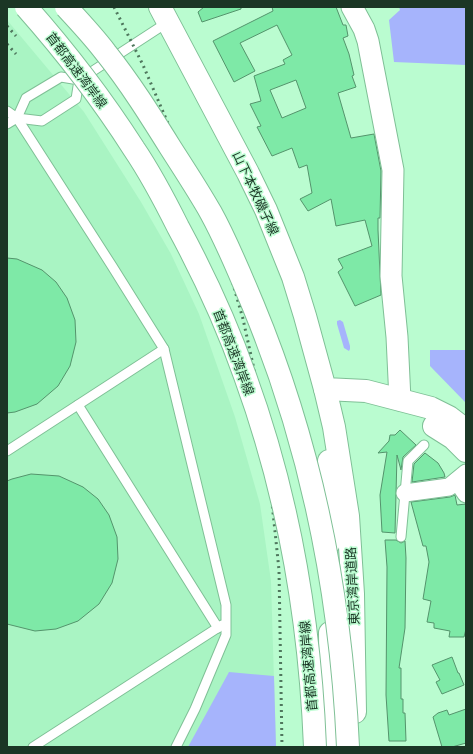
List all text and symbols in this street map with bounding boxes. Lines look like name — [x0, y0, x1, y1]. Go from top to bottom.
street label: 首都高速湾岸線 — [43, 29, 110, 111]
street label: 山下本牧磯子線 — [230, 149, 282, 238]
street label: 首都高速湾岸線 — [210, 307, 257, 397]
street label: 東京湾岸道路 — [343, 547, 362, 625]
street label: 首都高速湾岸線 — [297, 620, 320, 712]

